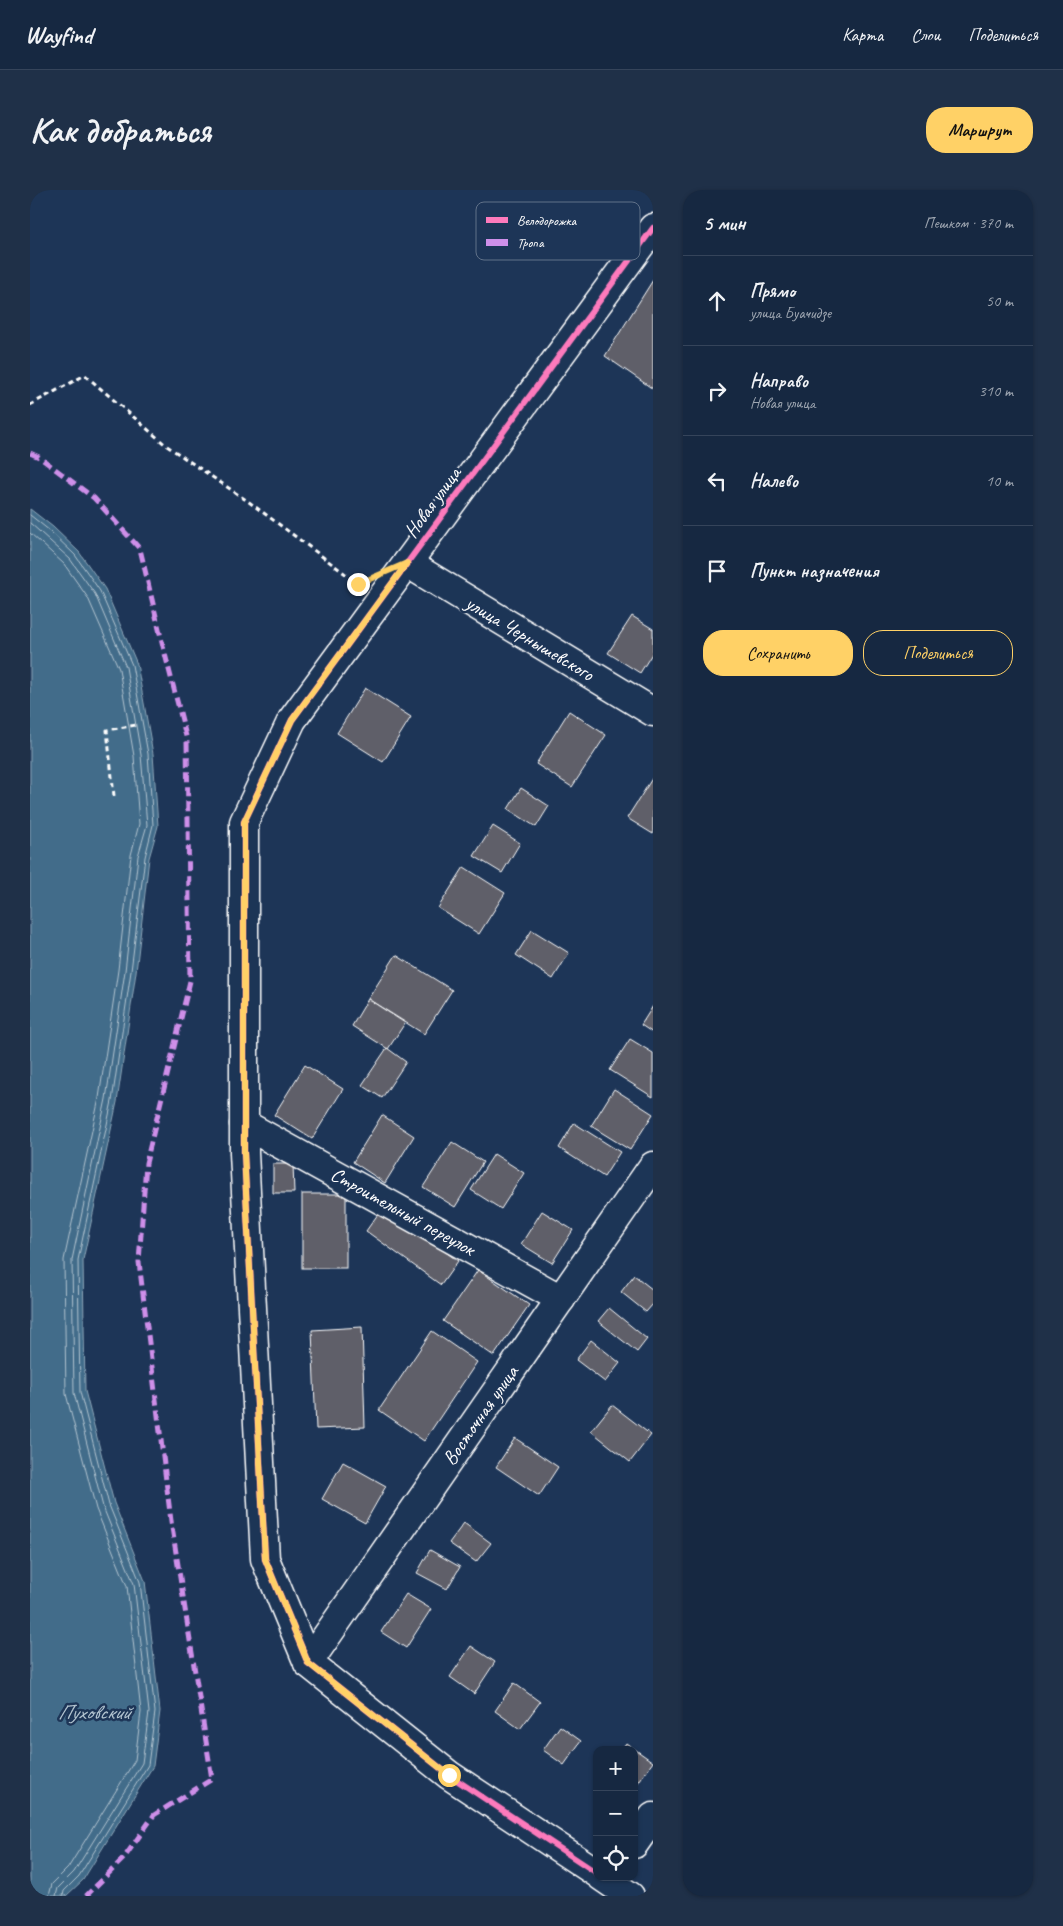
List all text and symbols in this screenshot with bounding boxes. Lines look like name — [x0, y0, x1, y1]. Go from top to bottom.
text: Wayfind — [25, 20, 92, 50]
text: Карта — [842, 24, 883, 46]
text: Слои — [911, 24, 940, 46]
text: Поделиться — [968, 24, 1038, 46]
button: Маршрут — [926, 107, 1033, 153]
text: Как добраться — [30, 108, 211, 153]
legend — [476, 202, 640, 260]
text: 5 мин — [703, 210, 745, 236]
text: Велодорожка — [517, 212, 578, 229]
text: Пешком · 370 m — [924, 213, 1013, 233]
text: Тропа — [517, 234, 545, 251]
text: Прямо — [750, 279, 795, 303]
icon: ahead — [703, 287, 731, 315]
text: 50 m — [986, 291, 1013, 311]
text: улица Буачидзе — [750, 303, 831, 323]
text: Направо — [750, 369, 808, 393]
icon: right — [703, 377, 731, 405]
text: 310 m — [979, 381, 1013, 401]
text: Новая улица — [750, 393, 815, 413]
street label: Новая улица — [398, 460, 468, 543]
icon: left — [703, 467, 731, 495]
text: Налево — [750, 469, 798, 493]
text: 10 m — [986, 471, 1013, 491]
icon: arrive — [703, 557, 731, 585]
text: Пункт назначения — [750, 559, 879, 583]
route end — [347, 573, 370, 596]
street label: улица Чернышевского — [460, 590, 599, 687]
button: Сохранить — [703, 630, 853, 676]
button: Поделиться — [863, 630, 1013, 676]
street label: Строительный переулок — [326, 1162, 481, 1262]
street label: Восточная улица — [437, 1360, 525, 1470]
water label: Пуховский — [58, 1699, 134, 1725]
map controls — [593, 1746, 638, 1881]
button: + — [593, 1746, 638, 1791]
route start — [438, 1764, 461, 1787]
button: − — [593, 1791, 638, 1836]
button: locate — [593, 1836, 638, 1881]

